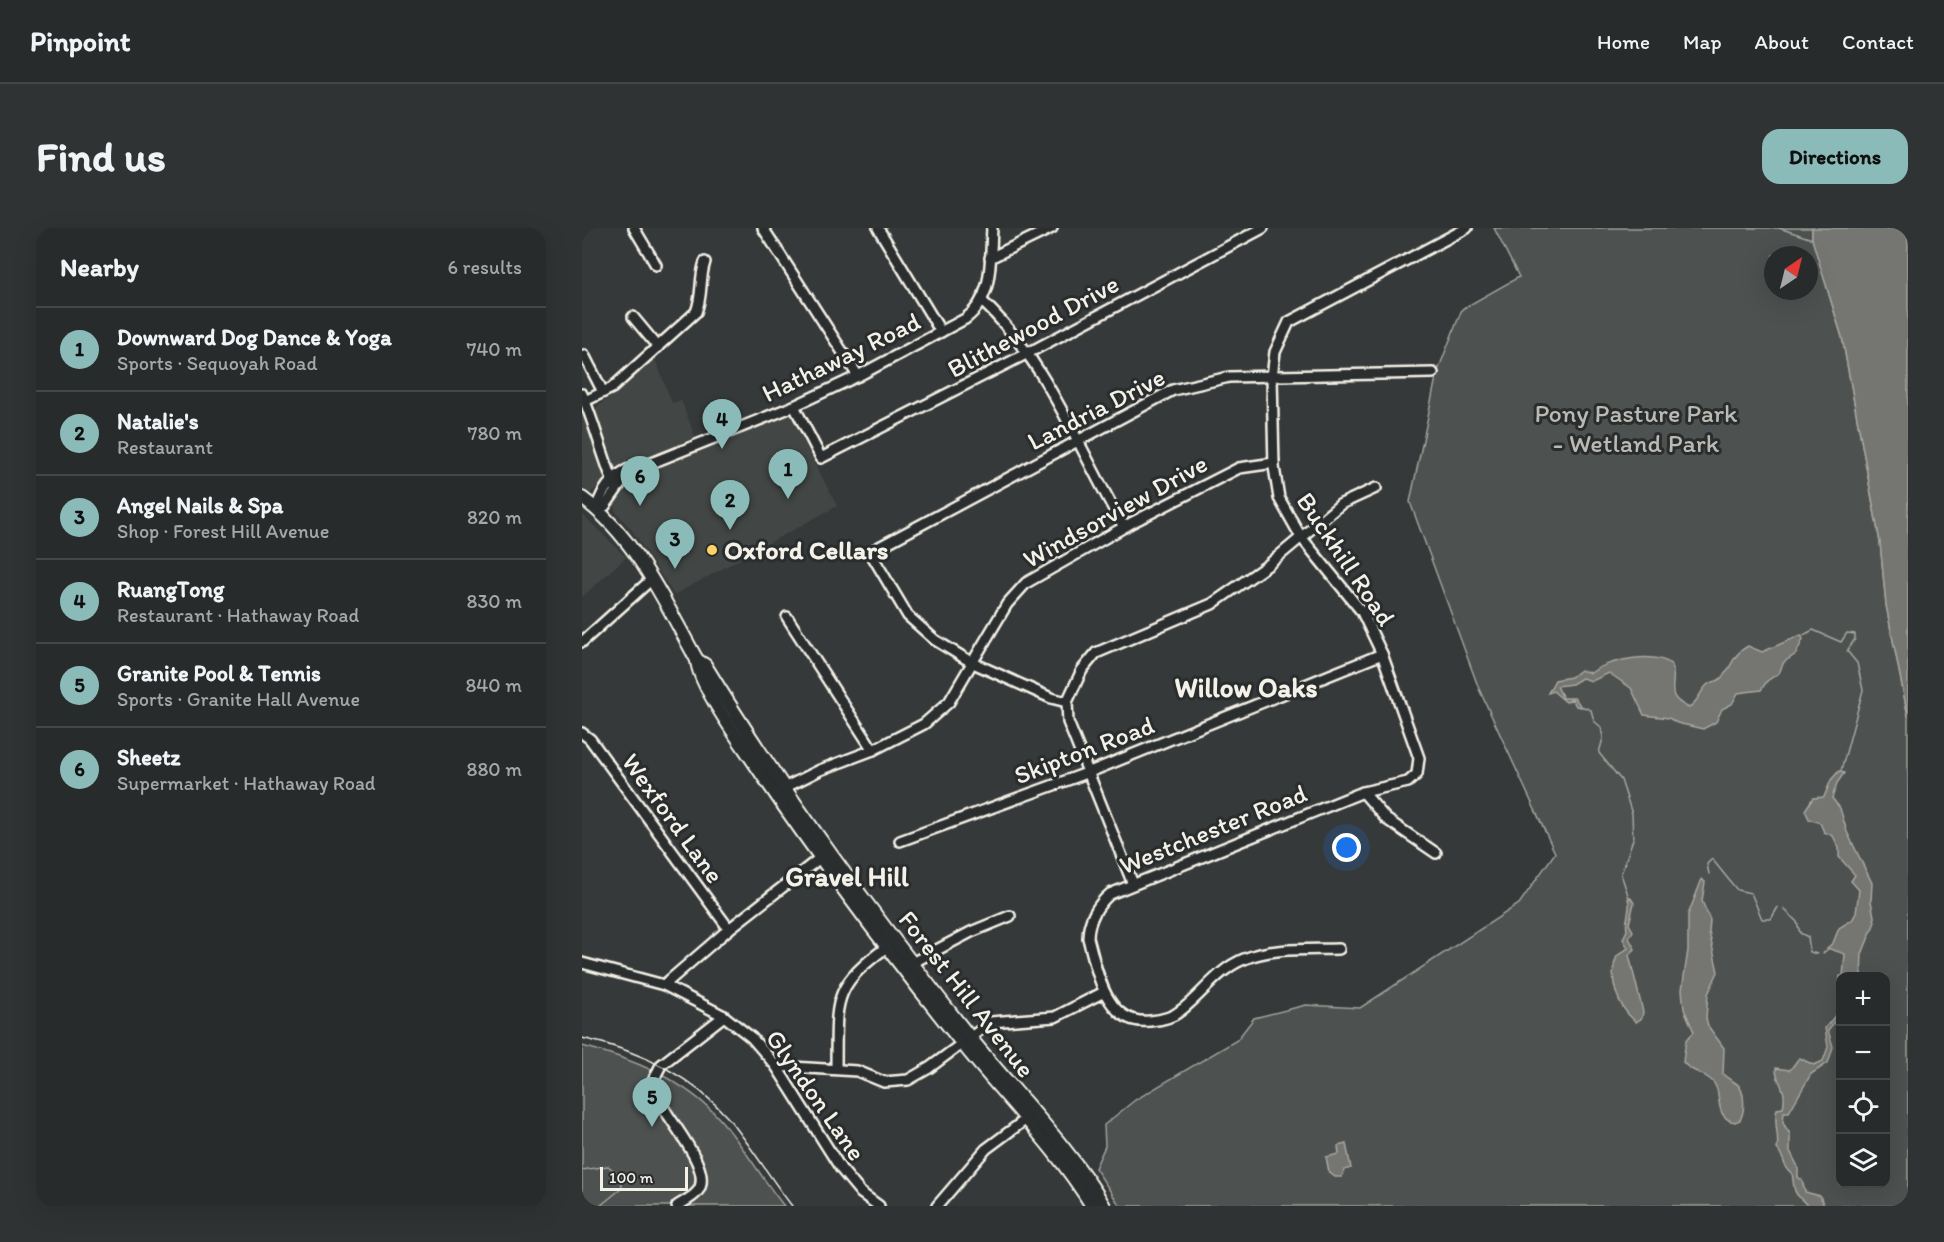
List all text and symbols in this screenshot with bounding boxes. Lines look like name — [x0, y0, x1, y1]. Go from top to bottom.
text: Pinpoint — [30, 24, 131, 58]
text: Home — [1597, 29, 1650, 54]
text: Map — [1683, 29, 1722, 54]
text: About — [1755, 29, 1809, 54]
text: Contact — [1842, 29, 1914, 54]
button: Directions — [1762, 129, 1908, 184]
text: Find us — [36, 131, 166, 182]
north arrow — [1764, 246, 1818, 300]
text: Nearby — [60, 251, 139, 283]
text: 6 results — [448, 255, 522, 279]
street label: Blithewood Drive — [942, 267, 1124, 385]
street label: Hathaway Road — [757, 305, 925, 409]
text: Downward Dog Dance & Yoga — [117, 324, 392, 351]
text: 1 — [75, 337, 84, 361]
text: 740 m — [466, 337, 522, 361]
text: Sports · Sequoyah Road — [117, 351, 318, 375]
street label: Landria Drive — [1022, 361, 1170, 457]
park label: Pony Pasture Park - Wetland Park — [1534, 397, 1738, 459]
pin: 4 — [702, 400, 742, 449]
text: Natalie's — [117, 408, 199, 435]
text: 2 — [74, 421, 85, 445]
text: 780 m — [467, 421, 522, 445]
text: Restaurant — [117, 435, 213, 459]
street label: Windsorview Drive — [1017, 447, 1213, 575]
pin: 1 — [768, 450, 808, 499]
pin: 6 — [620, 456, 660, 506]
pin: 2 — [710, 480, 750, 530]
street label: Buckhill Road — [1290, 486, 1402, 632]
text: Angel Nails & Spa — [117, 492, 283, 519]
text: 3 — [74, 505, 85, 529]
text: 820 m — [467, 505, 522, 529]
text: Shop · Forest Hill Avenue — [117, 519, 329, 543]
pin: 3 — [656, 520, 694, 569]
place label: Oxford Cellars — [724, 534, 888, 566]
marker: Oxford Cellars — [705, 543, 719, 557]
text: RuangTong — [117, 576, 224, 603]
text: 4 — [73, 589, 86, 613]
text: 830 m — [467, 589, 522, 613]
text: Restaurant · Hathaway Road — [117, 603, 359, 627]
text: Granite Pool & Tennis — [117, 660, 321, 687]
district label: Willow Oaks — [1174, 671, 1318, 704]
text: 5 — [74, 673, 85, 697]
text: 840 m — [465, 673, 522, 697]
text: Sports · Granite Hall Avenue — [117, 687, 360, 711]
street label: Skipton Road — [1009, 709, 1159, 791]
text: Sheetz — [117, 744, 181, 771]
street label: Wexford Lane — [615, 747, 731, 889]
text: 6 — [74, 757, 85, 781]
text: 880 m — [466, 757, 522, 781]
text: Supermarket · Hathaway Road — [117, 771, 376, 795]
street label: Westchester Road — [1115, 777, 1311, 881]
your location — [1332, 833, 1361, 862]
district label: Gravel Hill — [785, 860, 909, 893]
street label: Forest Hill Avenue — [892, 904, 1042, 1084]
map controls — [1836, 972, 1890, 1188]
button: + — [1836, 972, 1890, 1026]
street label: Glyndon Lane — [759, 1023, 873, 1167]
button: − — [1836, 1026, 1890, 1080]
pin: 5 — [632, 1078, 672, 1127]
button: locate — [1836, 1080, 1890, 1134]
button: layers — [1836, 1134, 1890, 1188]
scale bar — [600, 1164, 688, 1192]
text: 100 m — [609, 1168, 653, 1187]

